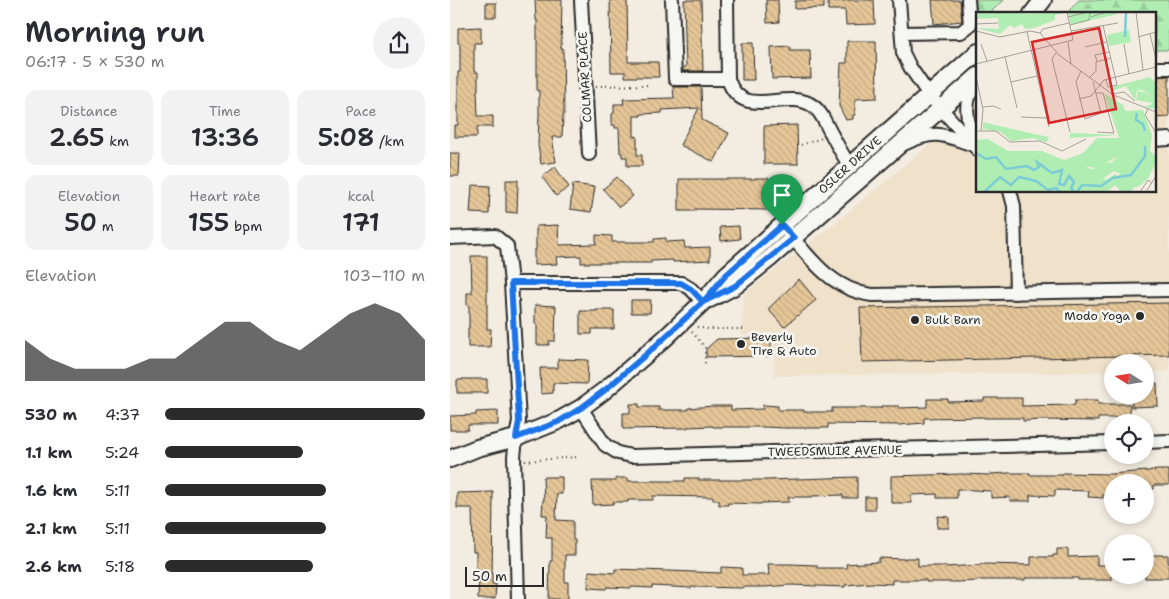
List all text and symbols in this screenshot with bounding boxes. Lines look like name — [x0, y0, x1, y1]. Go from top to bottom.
inset map — [976, 12, 1156, 192]
text: Morning run — [25, 13, 205, 51]
button: share — [373, 17, 425, 69]
street label: COLMAR PLACE — [575, 31, 595, 123]
text: 06:17 · 5 × 530 m — [25, 51, 165, 72]
text: Distance — [60, 102, 118, 120]
text: Time — [209, 102, 241, 120]
text: Pace — [346, 102, 376, 120]
text: 2.65 — [49, 120, 105, 154]
text: 13:36 — [191, 120, 259, 154]
text: 5:08 — [318, 120, 374, 154]
text: km — [105, 132, 129, 150]
text: /km — [374, 132, 404, 150]
street label: OSLER DRIVE — [815, 132, 885, 198]
pin — [761, 174, 803, 225]
icon: arrive — [768, 181, 796, 209]
text: Elevation — [58, 187, 120, 205]
text: Heart rate — [189, 187, 261, 205]
text: kcal — [347, 187, 375, 205]
text: 50 — [64, 205, 97, 239]
text: 155 — [188, 205, 229, 239]
text: 171 — [342, 205, 380, 239]
text: m — [97, 217, 114, 235]
text: bpm — [229, 217, 262, 235]
text: Elevation — [25, 265, 97, 286]
text: 103–110 m — [343, 265, 425, 286]
place label: Modo Yoga — [1064, 308, 1131, 324]
marker: Modo Yoga — [1134, 310, 1146, 322]
place label: Bulk Barn — [925, 312, 981, 328]
marker: Bulk Barn — [909, 314, 921, 326]
place label: Beverly Tire & Auto — [751, 329, 817, 359]
marker: Beverly Tire & Auto — [735, 338, 747, 350]
north arrow — [1104, 354, 1154, 404]
map controls — [1104, 354, 1154, 584]
text: 530 m — [25, 404, 77, 425]
text: 4:37 — [105, 404, 140, 425]
button: locate — [1104, 414, 1154, 464]
text: 1.1 km — [25, 442, 72, 463]
text: 5:24 — [105, 442, 139, 463]
street label: TWEEDSMUIR AVENUE — [768, 442, 902, 460]
button: + — [1104, 474, 1154, 524]
text: 1.6 km — [25, 480, 77, 501]
text: 5:11 — [105, 480, 130, 501]
text: 2.1 km — [25, 518, 77, 539]
text: 5:11 — [105, 518, 130, 539]
button: − — [1104, 534, 1154, 584]
text: 2.6 km — [25, 556, 82, 577]
text: 5:18 — [105, 556, 135, 577]
scale bar — [465, 564, 544, 587]
text: 50 m — [472, 567, 507, 585]

